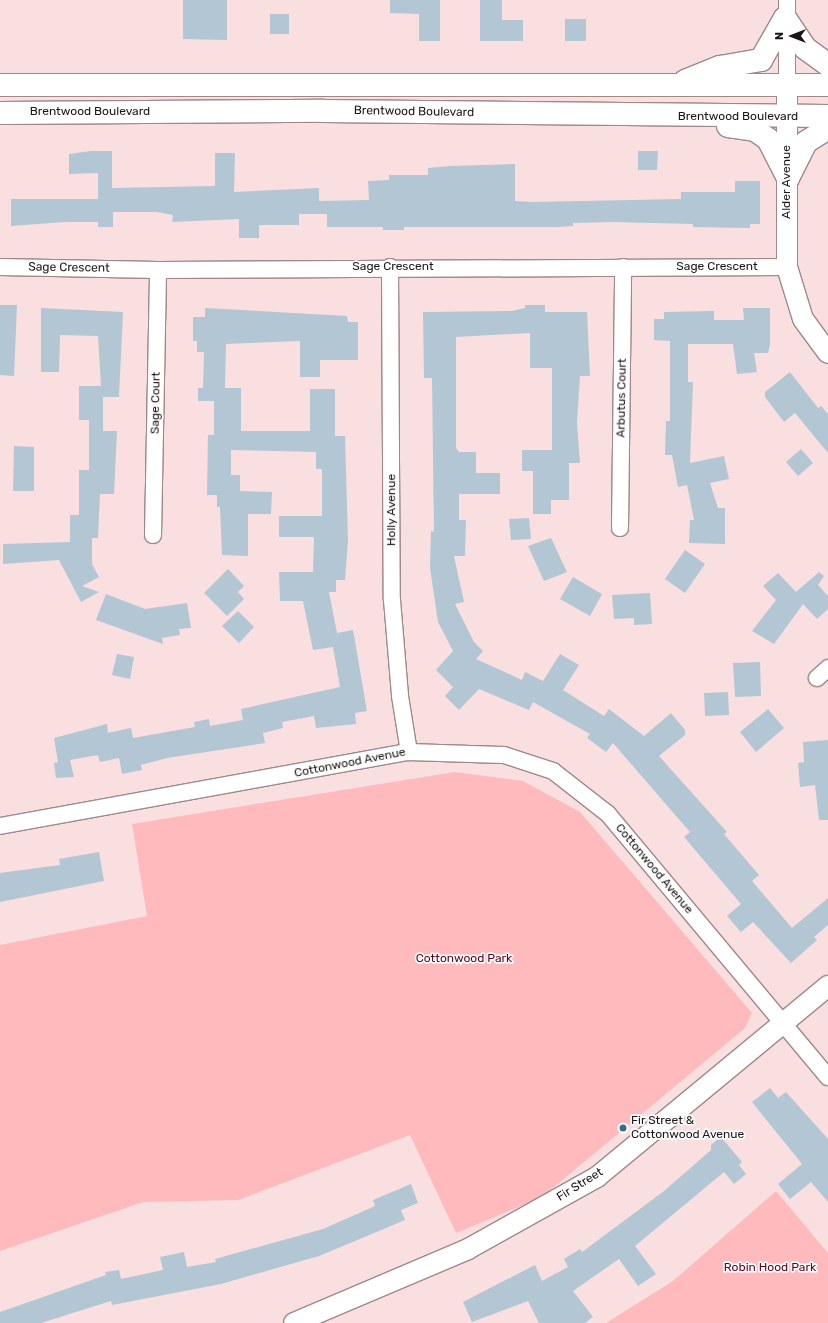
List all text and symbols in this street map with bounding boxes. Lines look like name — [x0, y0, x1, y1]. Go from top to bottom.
north arrow — [772, 16, 812, 56]
text: N — [773, 32, 786, 40]
street label: Brentwood Boulevard — [354, 104, 474, 120]
street label: Brentwood Boulevard — [30, 105, 150, 119]
street label: Brentwood Boulevard — [678, 110, 798, 124]
street label: Alder Avenue — [780, 145, 794, 219]
street label: Sage Crescent — [28, 260, 110, 276]
street label: Sage Crescent — [352, 260, 434, 274]
street label: Sage Crescent — [676, 260, 758, 274]
street label: Arbutus Court — [614, 358, 630, 438]
street label: Sage Court — [148, 372, 164, 434]
street label: Holly Avenue — [385, 474, 399, 546]
street label: Cottonwood Avenue — [293, 745, 407, 781]
street label: Cottonwood Avenue — [612, 821, 696, 917]
park label: Cottonwood Park — [416, 952, 512, 966]
place label: Fir Street & Cottonwood Avenue — [631, 1114, 745, 1142]
marker: Fir Street & Cottonwood Avenue — [618, 1123, 628, 1133]
street label: Fir Street — [554, 1165, 606, 1205]
park label: Robin Hood Park — [724, 1261, 816, 1275]

